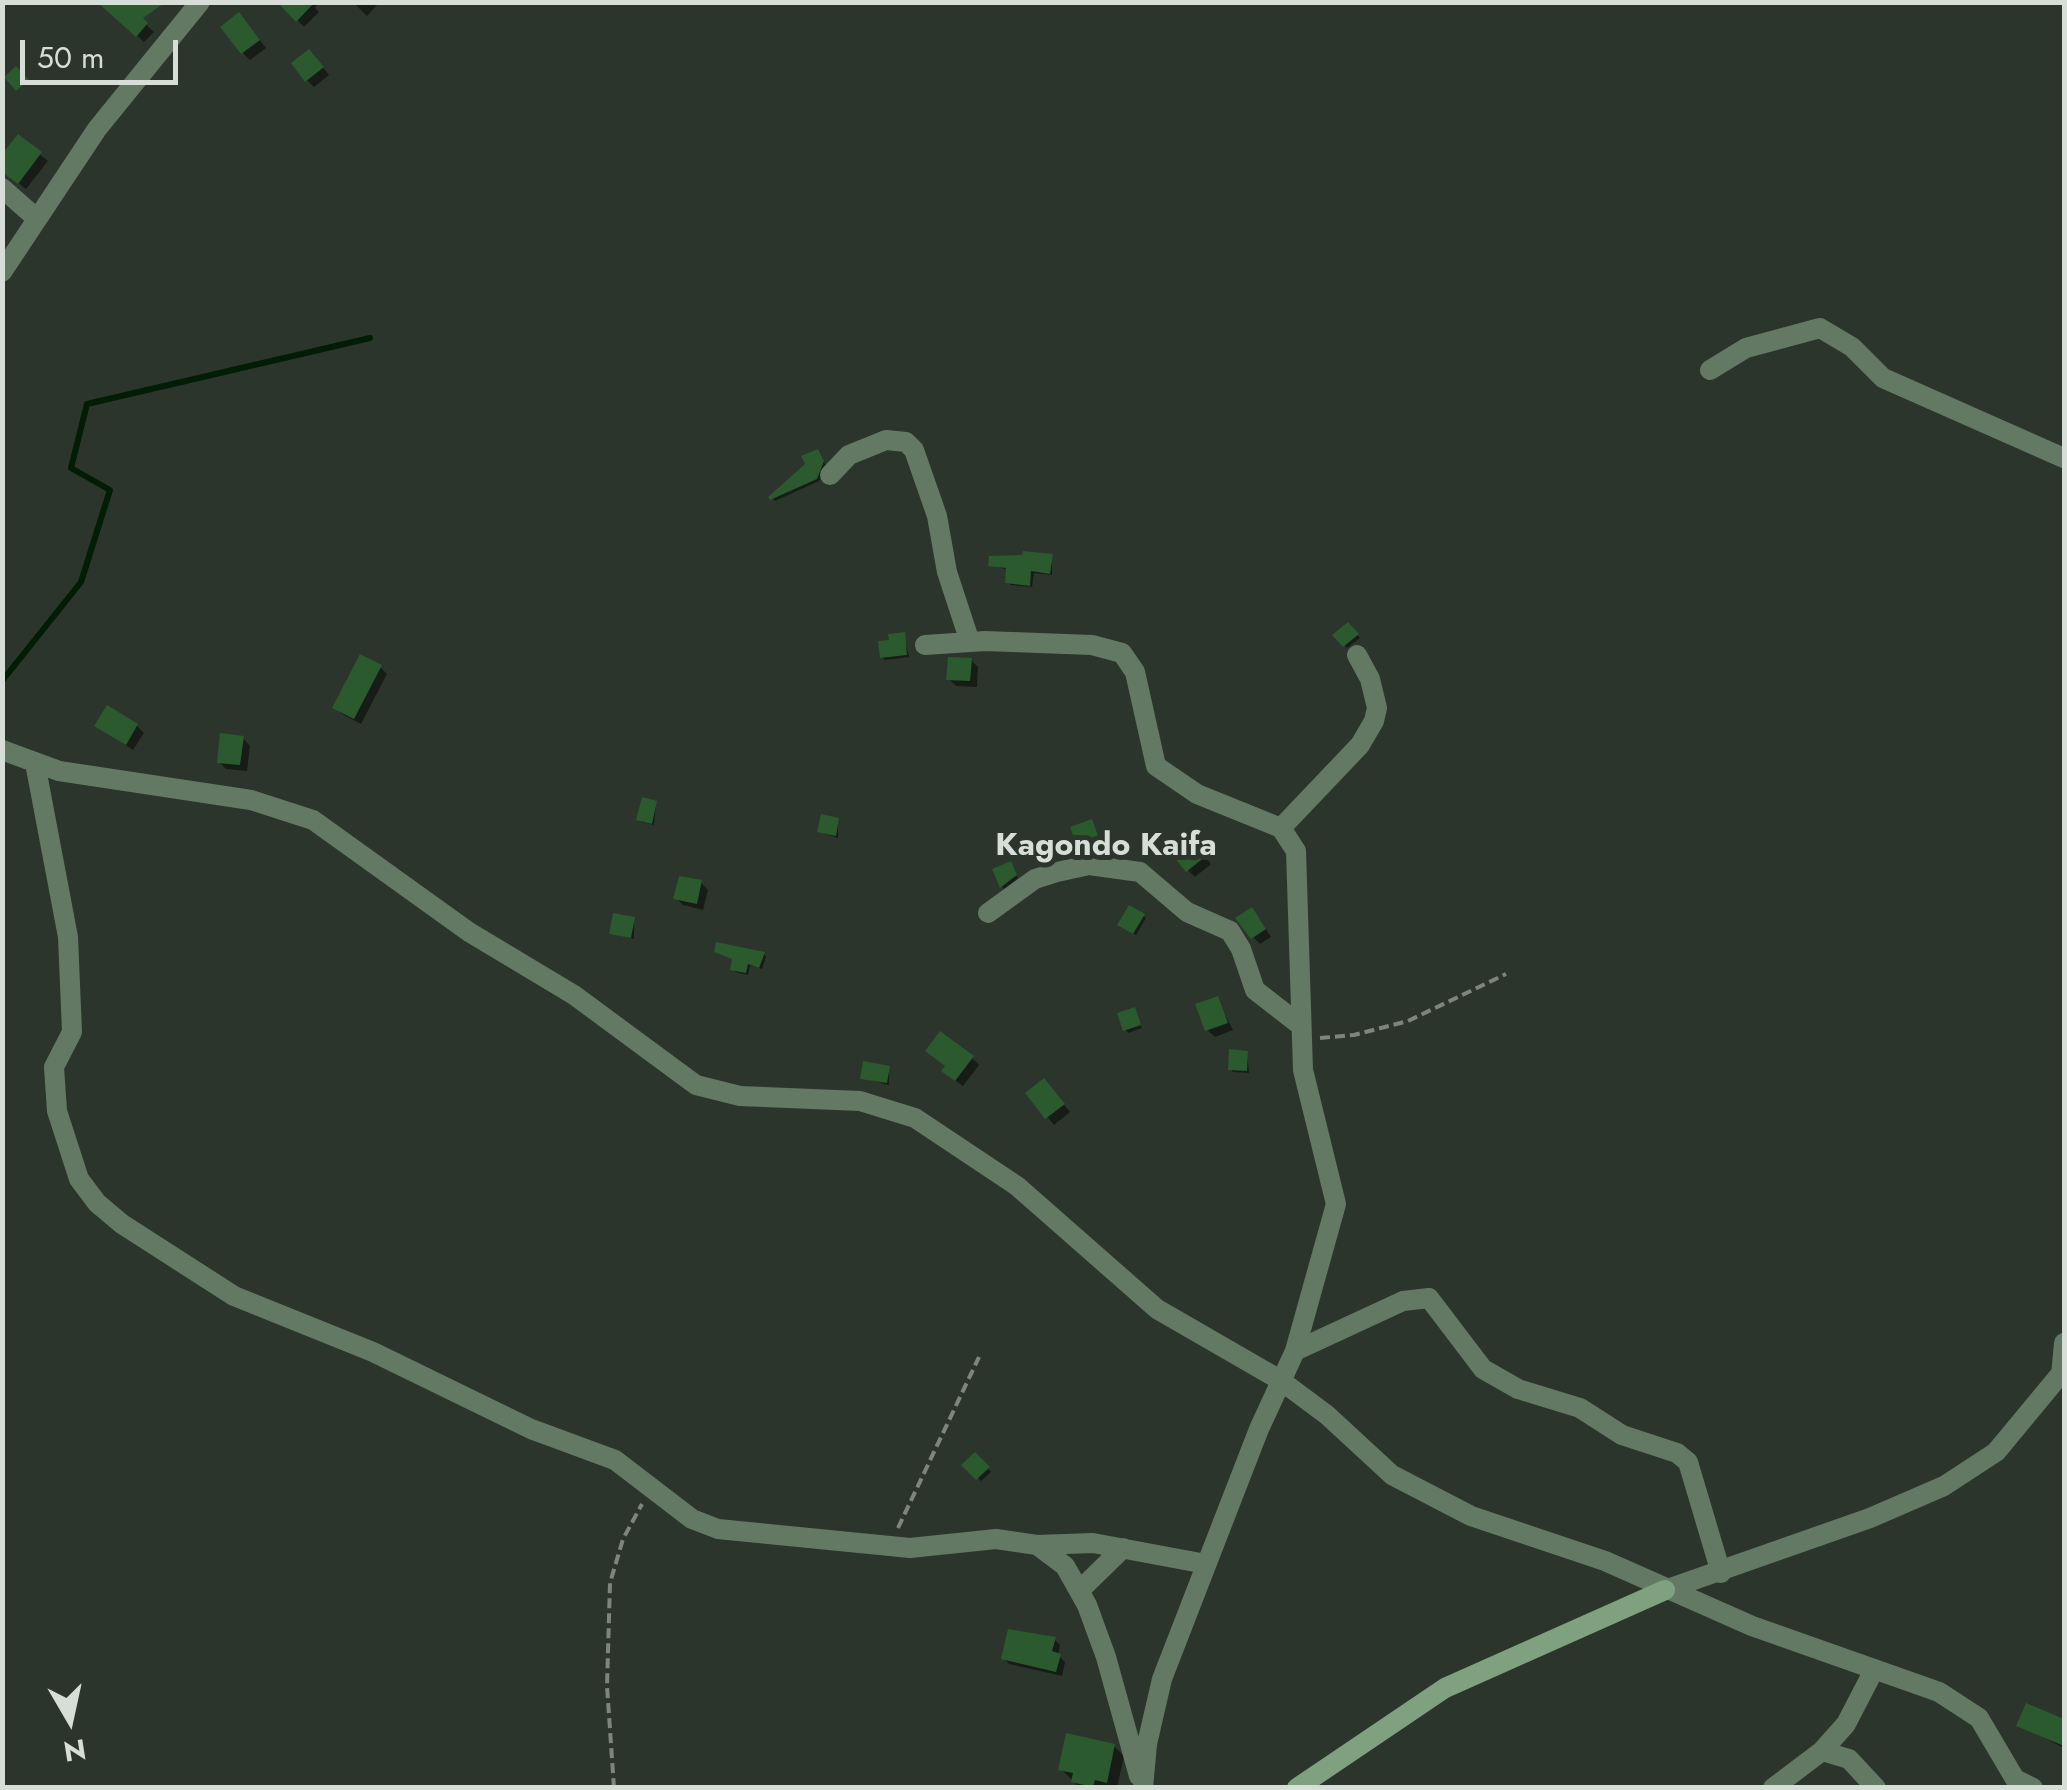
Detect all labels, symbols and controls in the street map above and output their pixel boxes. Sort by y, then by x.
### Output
scale bar [25,20,182,82]
text: 50 m [37,36,104,79]
district label: Kagondo Kaifa [995,828,1217,866]
north arrow [20,1670,120,1770]
text: N [61,1728,89,1772]

